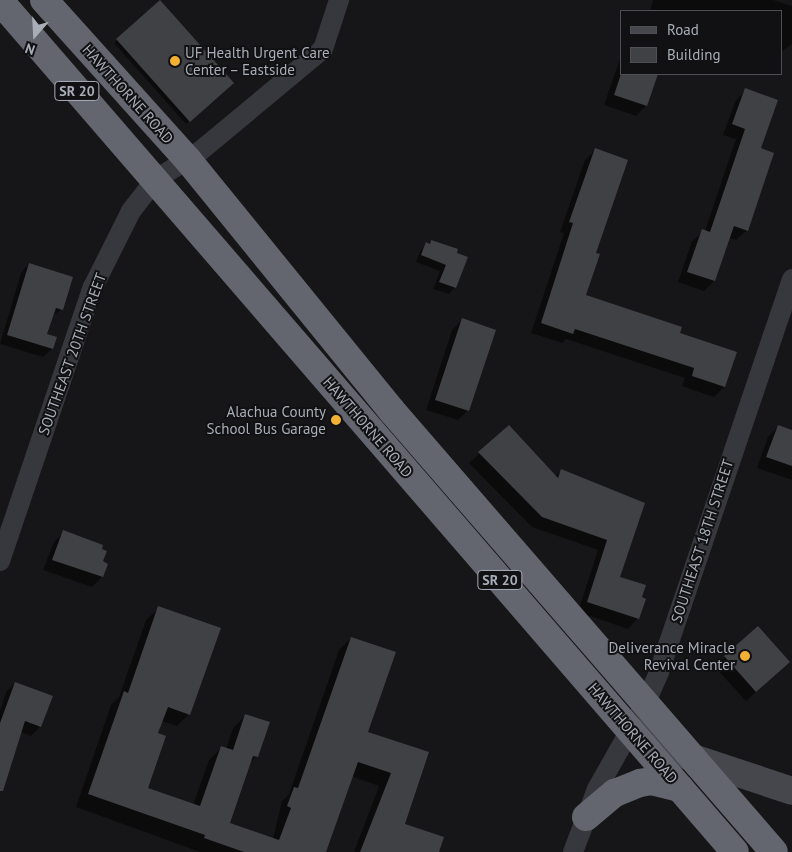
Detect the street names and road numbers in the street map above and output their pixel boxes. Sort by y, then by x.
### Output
street label: HAWTHORNE ROAD [79,41,177,147]
road number: SR 20 [53,80,101,102]
street label: SOUTHEAST 20TH STREET [34,270,110,438]
street label: HAWTHORNE ROAD [319,373,417,481]
street label: SOUTHEAST 18TH STREET [667,456,737,626]
road number: SR 20 [476,568,524,592]
street label: HAWTHORNE ROAD [584,679,682,787]

